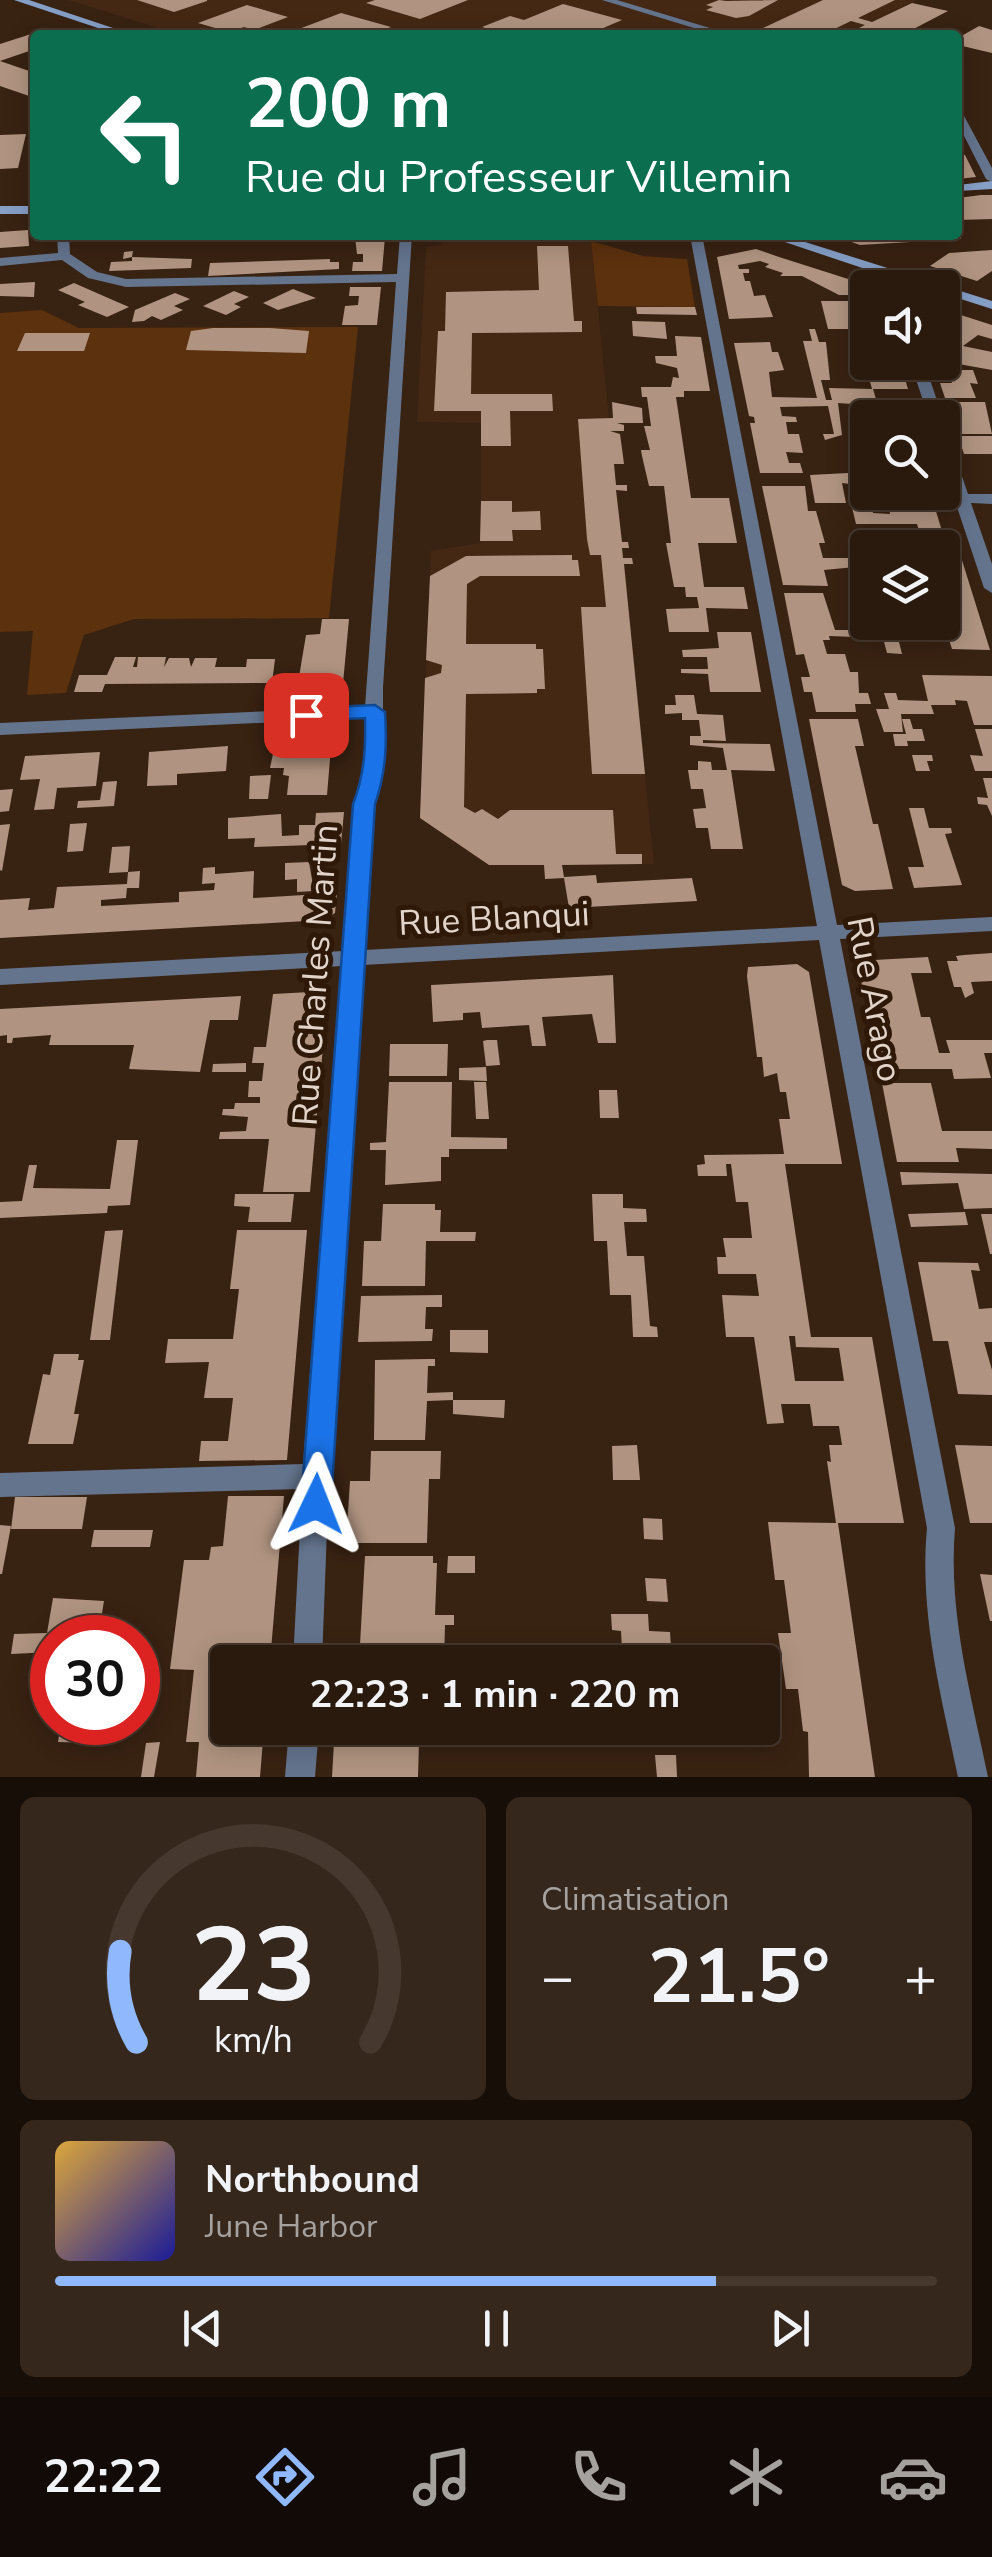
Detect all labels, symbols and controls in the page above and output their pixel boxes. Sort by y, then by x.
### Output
text: 200 m [245,56,451,152]
icon: left [80,70,210,200]
text: Rue du Professeur Villemin [245,147,792,208]
map controls [850,270,960,640]
button: sound [850,270,960,380]
button: search [850,400,960,510]
button: layers [850,530,960,640]
pin [264,673,349,758]
icon: arrive [279,688,334,743]
street label: Rue Charles Martin [282,823,349,1127]
street label: Rue Blanqui [397,890,591,947]
street label: Rue Arago [836,913,914,1086]
position arrow [264,1452,368,1556]
speed limit sign: 30 [30,1615,160,1745]
text: 22:23 · 1 min · 220 m [310,1669,680,1720]
text: Climatisation [541,1878,729,1921]
text: 23 [191,1895,315,2037]
text: 21.5° [648,1926,830,2028]
text: − [541,1940,574,2015]
text: + [904,1940,937,2015]
text: km/h [214,2016,292,2065]
text: Northbound [205,2154,420,2205]
text: June Harbor [205,2205,377,2248]
icon: previous [175,2301,230,2356]
icon: pause [469,2301,524,2356]
icon: next [763,2301,818,2356]
icon: directions [250,2442,320,2512]
icon: music [407,2442,477,2512]
icon: phone [564,2442,634,2512]
icon: climate [721,2442,791,2512]
icon: car [878,2442,948,2512]
text: 22:22 [44,2447,163,2508]

